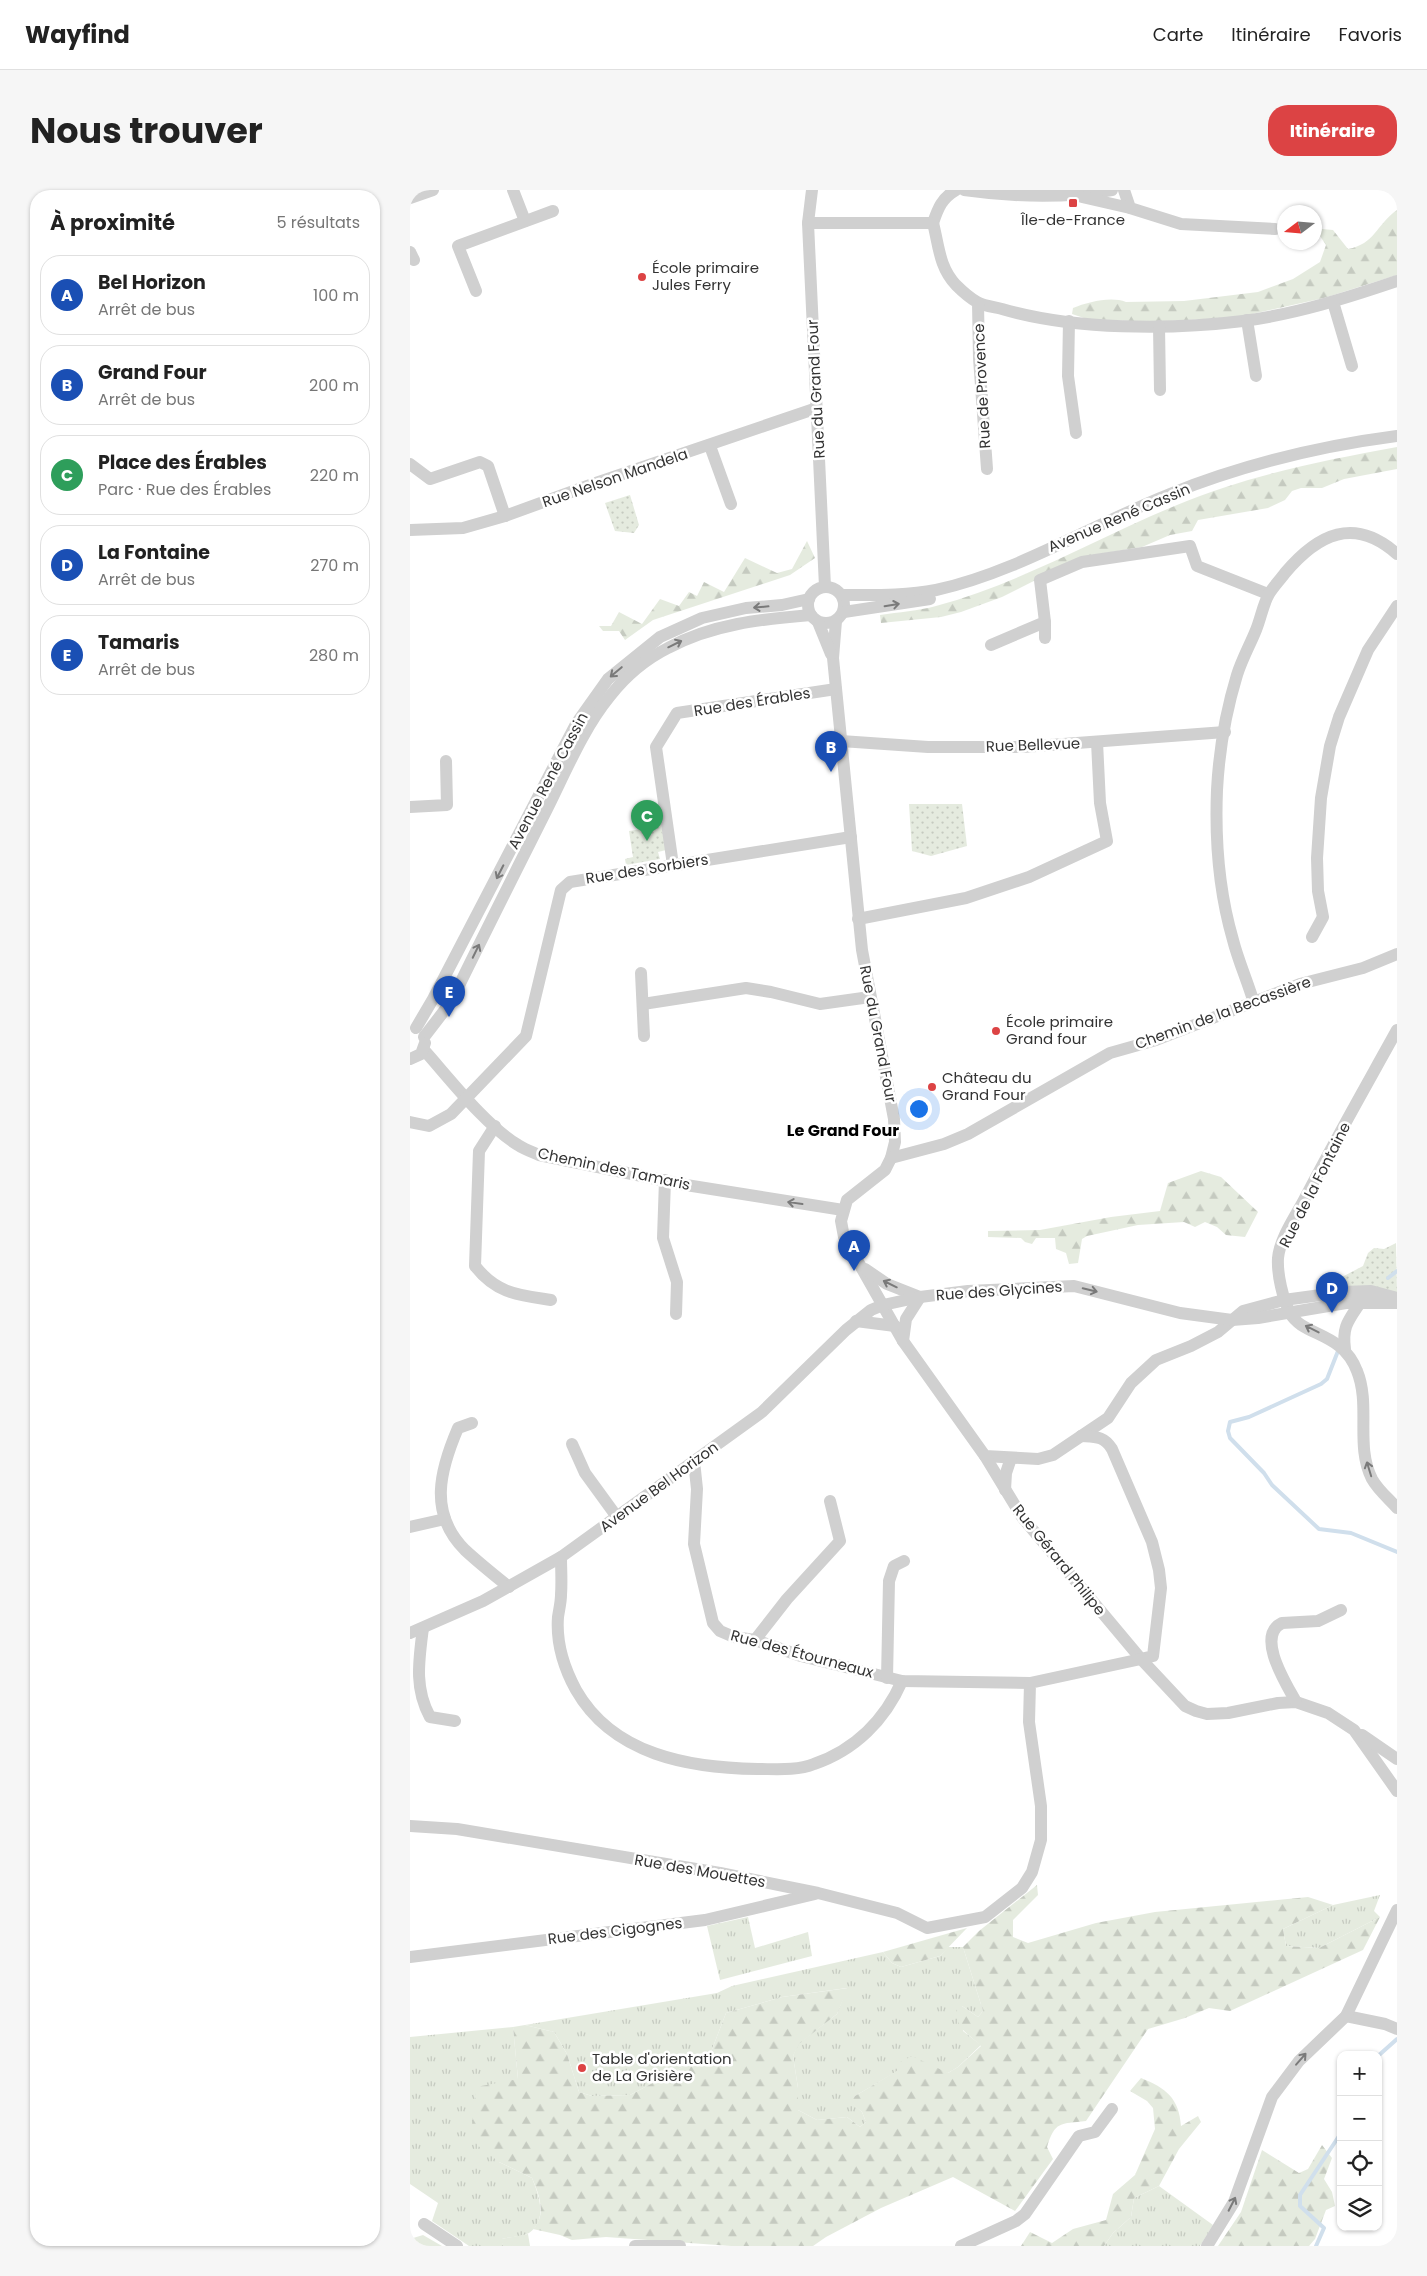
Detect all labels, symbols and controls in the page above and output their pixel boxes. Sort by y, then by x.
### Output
text: Wayfind [25,18,130,51]
text: Carte [1153,22,1203,47]
text: Itinéraire [1231,22,1311,47]
text: Favoris [1339,22,1402,47]
button: Itinéraire [1268,105,1397,156]
text: Nous trouver [30,106,263,155]
marker: Île-de-France [1067,197,1079,209]
north arrow [1277,205,1322,250]
text: À proximité [50,208,175,237]
place label: Île-de-France [1020,209,1125,230]
text: 5 résultats [276,211,360,234]
place label: École primaire Jules Ferry [652,257,759,295]
text: Bel Horizon [98,269,206,296]
marker: École primaire Jules Ferry [636,271,648,283]
text: A [61,284,73,307]
text: 100 m [313,284,359,307]
text: Arrêt de bus [98,298,195,321]
street label: Rue du Grand Four [801,319,830,459]
street label: Rue de Provence [968,323,995,449]
text: Grand Four [98,359,207,386]
text: B [62,374,72,397]
text: 200 m [309,374,359,397]
text: Arrêt de bus [98,388,195,411]
street label: Rue Nelson Mandela [539,443,690,512]
text: Place des Érables [98,449,267,476]
text: C [61,464,73,487]
text: 220 m [310,464,359,487]
text: Parc · Rue des Érables [98,478,271,501]
street label: Avenue René Cassin [1045,478,1193,557]
text: La Fontaine [98,539,210,566]
text: D [61,554,73,577]
text: 270 m [310,554,359,577]
text: Arrêt de bus [98,568,195,591]
one-way arrow [884,600,900,610]
one-way arrow [753,602,769,611]
text: Tamaris [98,629,180,656]
one-way arrow [668,639,683,649]
text: E [63,644,71,667]
text: 280 m [309,644,359,667]
text: Arrêt de bus [98,658,195,681]
one-way arrow [610,667,623,678]
street label: Rue des Érables [692,682,812,721]
street label: Avenue René Cassin [503,709,593,853]
pin: B [815,731,847,772]
street label: Rue Bellevue [985,732,1081,757]
pin: C [631,800,663,841]
street label: Rue des Sorbiers [584,848,710,889]
one-way arrow [495,864,504,879]
one-way arrow [472,944,481,959]
street label: Rue du Grand Four [855,964,902,1105]
street label: Chemin de la Becassière [1132,971,1314,1054]
pin: E [433,976,465,1017]
place label: École primaire Grand four [1006,1011,1113,1049]
marker: École primaire Grand four [990,1025,1002,1037]
place label: Château du Grand Four [942,1067,1032,1105]
marker: Château du Grand Four [926,1081,938,1093]
your location [906,1096,932,1122]
street label: Rue de la Fontaine [1274,1118,1355,1251]
district label: Le Grand Four [787,1119,899,1142]
street label: Chemin des Tamaris [536,1142,692,1195]
one-way arrow [787,1198,803,1208]
pin: A [838,1230,870,1271]
pin: D [1316,1272,1348,1313]
street label: Rue des Glycines [935,1276,1063,1305]
one-way arrow [882,1279,897,1289]
one-way arrow [1082,1286,1098,1295]
one-way arrow [1305,1324,1320,1333]
street label: Avenue Bel Horizon [595,1436,722,1537]
one-way arrow [1364,1461,1373,1477]
street label: Rue Gérard Philipe [1008,1500,1111,1620]
street label: Rue des Étourneaux [728,1624,876,1683]
street label: Rue des Mouettes [633,1849,767,1892]
street label: Rue des Cigognes [547,1912,683,1949]
place label: Table d'orientation de La Grisière [592,2048,732,2086]
map controls [1337,2051,1382,2231]
button: + [1337,2051,1382,2096]
one-way arrow [1296,2053,1307,2066]
marker: Table d'orientation de La Grisière [576,2062,588,2074]
button: − [1337,2096,1382,2141]
button: locate [1337,2141,1382,2186]
button: layers [1337,2186,1382,2231]
one-way arrow [1227,2197,1237,2212]

